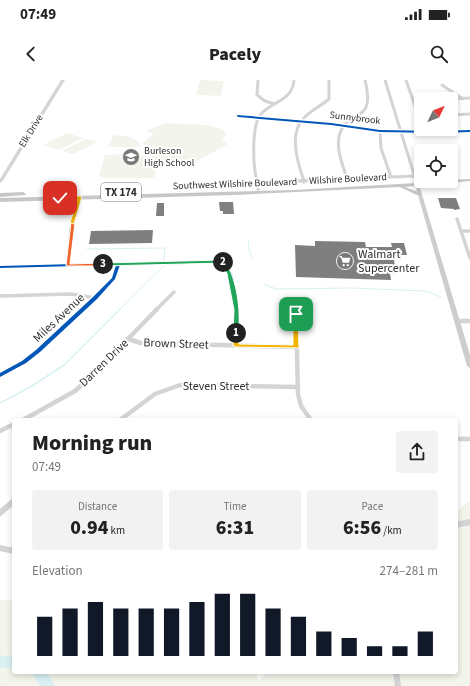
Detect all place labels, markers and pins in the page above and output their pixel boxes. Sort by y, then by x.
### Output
place label: Burleson High School [144,144,195,170]
school or university icon: Burleson High School [121,147,141,167]
pin [43,181,77,215]
place label: Walmart Supercenter [358,246,420,277]
supermarket icon: Walmart Supercenter [335,251,355,271]
pin: 2 [213,252,233,272]
pin: 3 [93,254,113,274]
pin [279,297,313,331]
pin: 1 [226,323,246,343]

